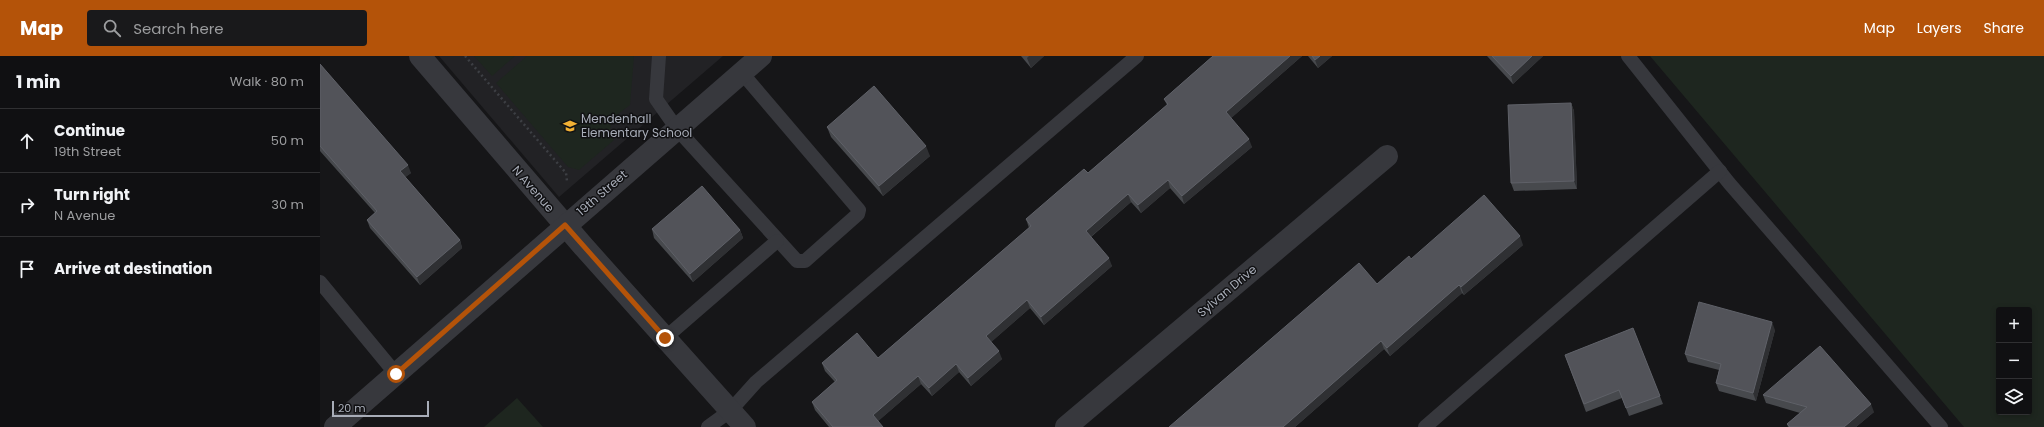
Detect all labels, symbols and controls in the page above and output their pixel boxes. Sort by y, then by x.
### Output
search box [87,10,367,46]
text: Map [20,15,63,42]
icon: search [101,17,123,39]
text: Search here [133,18,224,39]
text: Map [1864,18,1895,38]
text: Layers [1917,18,1961,38]
text: Share [1983,18,2024,38]
text: 1 min [16,70,60,94]
text: Walk · 80 m [230,72,304,91]
place label: Mendenhall Elementary School [581,110,692,141]
school or university icon: Mendenhall Elementary School [562,118,578,134]
text: Continue [54,120,125,141]
icon: ahead [16,130,38,152]
text: 50 m [271,131,304,150]
text: 19th Street [54,142,121,161]
street label: N Avenue [508,162,558,216]
street label: 19th Street [573,166,631,219]
text: Turn right [54,184,130,205]
icon: right [16,194,38,216]
text: 30 m [271,195,304,214]
text: N Avenue [54,206,115,225]
icon: arrive [16,258,38,280]
text: Arrive at destination [54,258,212,279]
street label: Sylvan Drive [1193,261,1260,320]
map controls [1996,307,2032,415]
button: + [1996,307,2032,343]
route end [656,329,674,347]
button: − [1996,343,2032,379]
route start [387,365,405,383]
button: layers [1996,379,2032,415]
scale bar [332,399,429,418]
text: 20 m [338,400,366,416]

